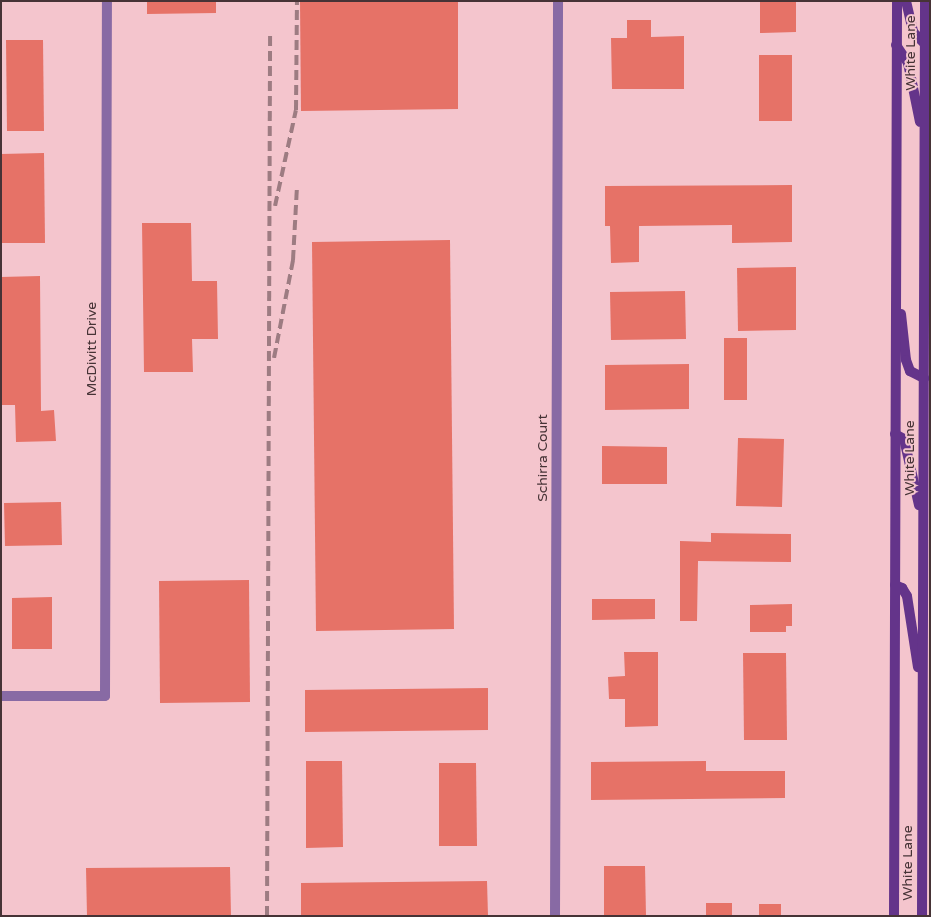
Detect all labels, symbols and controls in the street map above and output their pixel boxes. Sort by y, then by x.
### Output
street label: White Lane [903,15,919,91]
street label: McDivitt Drive [84,302,100,396]
street label: Schirra Court [535,414,551,502]
street label: White Lane [902,420,918,496]
street label: White Lane [900,825,916,901]

